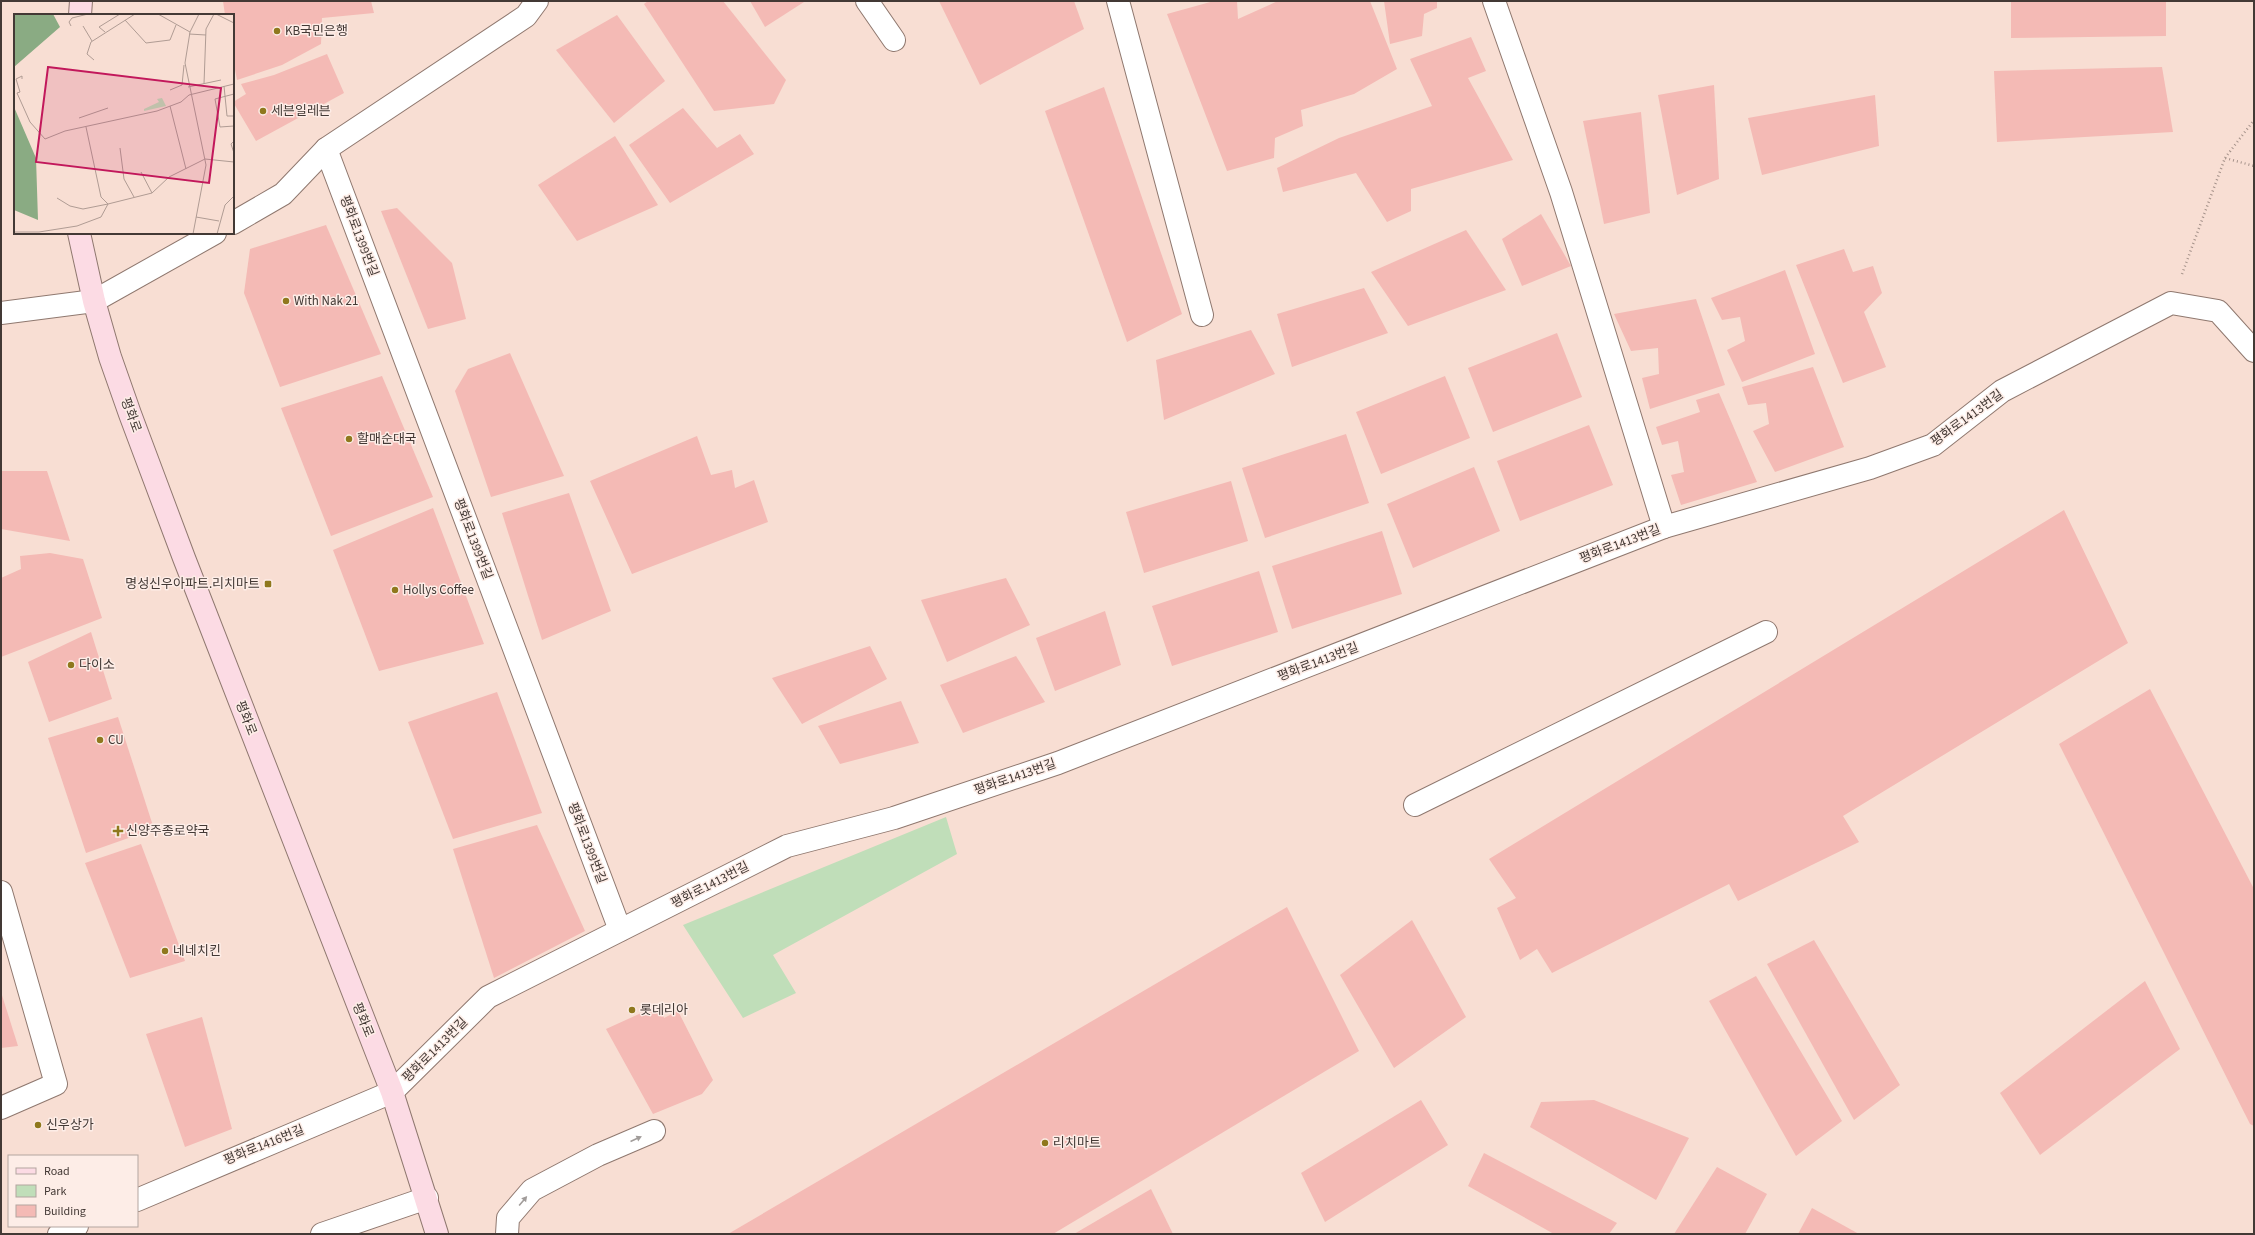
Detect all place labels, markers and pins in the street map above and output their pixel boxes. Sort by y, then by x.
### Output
place label: KB국민은행 [285,22,348,40]
marker: KB국민은행 [272,26,282,36]
place label: 세븐일레븐 [271,102,331,120]
marker: 세븐일레븐 [258,106,268,116]
place label: With Nak 21 [294,292,358,310]
marker: With Nak 21 [281,296,291,306]
place label: 할매순대국 [357,430,417,448]
marker: 할매순대국 [344,434,354,444]
place label: 명성신우아파트.리치마트 [125,575,260,593]
marker: 명성신우아파트.리치마트 [263,579,273,589]
place label: Hollys Coffee [403,581,474,599]
marker: Hollys Coffee [390,585,400,595]
place label: 다이소 [79,656,115,674]
marker: 다이소 [66,660,76,670]
place label: CU [108,731,124,749]
marker: CU [95,735,105,745]
place label: 신양주종로약국 [126,822,210,840]
marker: 신양주종로약국 [113,826,123,836]
place label: 네네치킨 [173,942,221,960]
marker: 네네치킨 [160,946,170,956]
place label: 롯데리아 [640,1001,688,1019]
marker: 롯데리아 [627,1005,637,1015]
place label: 신우상가 [46,1116,94,1134]
marker: 신우상가 [33,1120,43,1130]
place label: 리치마트 [1053,1134,1101,1152]
marker: 리치마트 [1040,1138,1050,1148]

